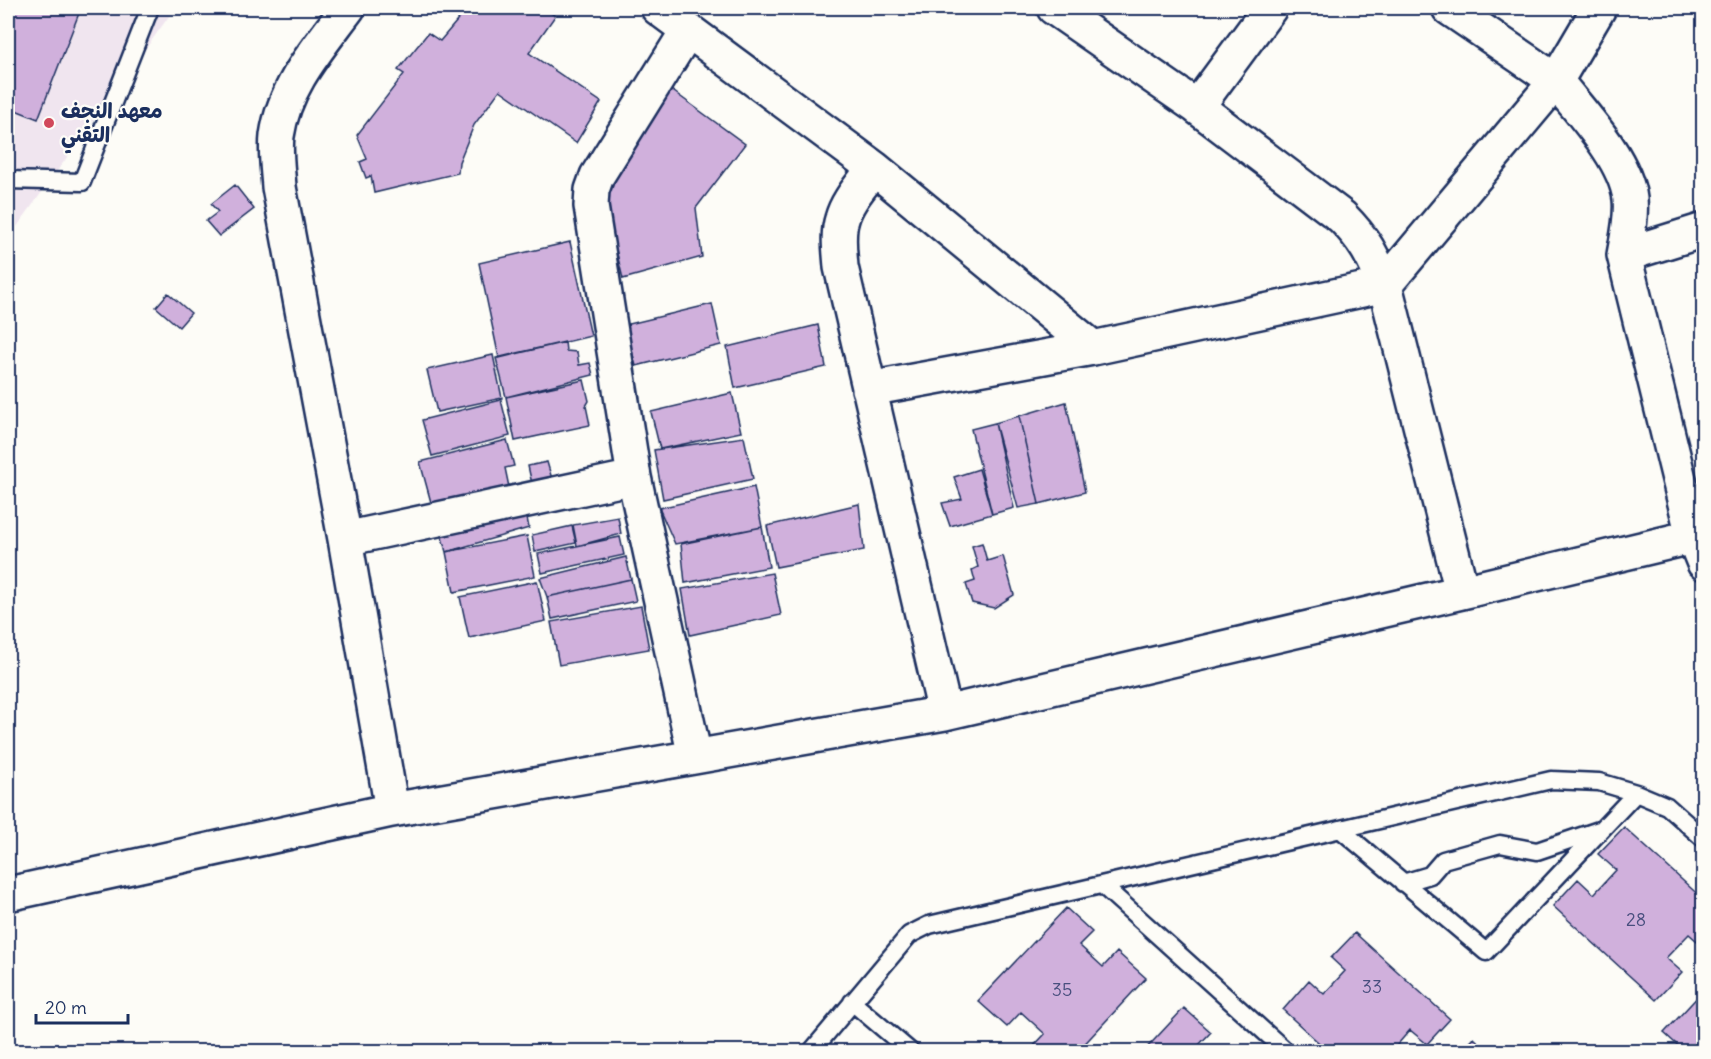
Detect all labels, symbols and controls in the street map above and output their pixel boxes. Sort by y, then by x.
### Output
place label: معهد النجف التقني [61,97,163,154]
marker: معهد النجف التقني [42,116,56,130]
house number: 28 [1626,908,1646,931]
house number: 33 [1362,975,1382,998]
house number: 35 [1052,978,1072,1001]
scale bar [36,987,128,1025]
text: 20 m [45,996,87,1019]

